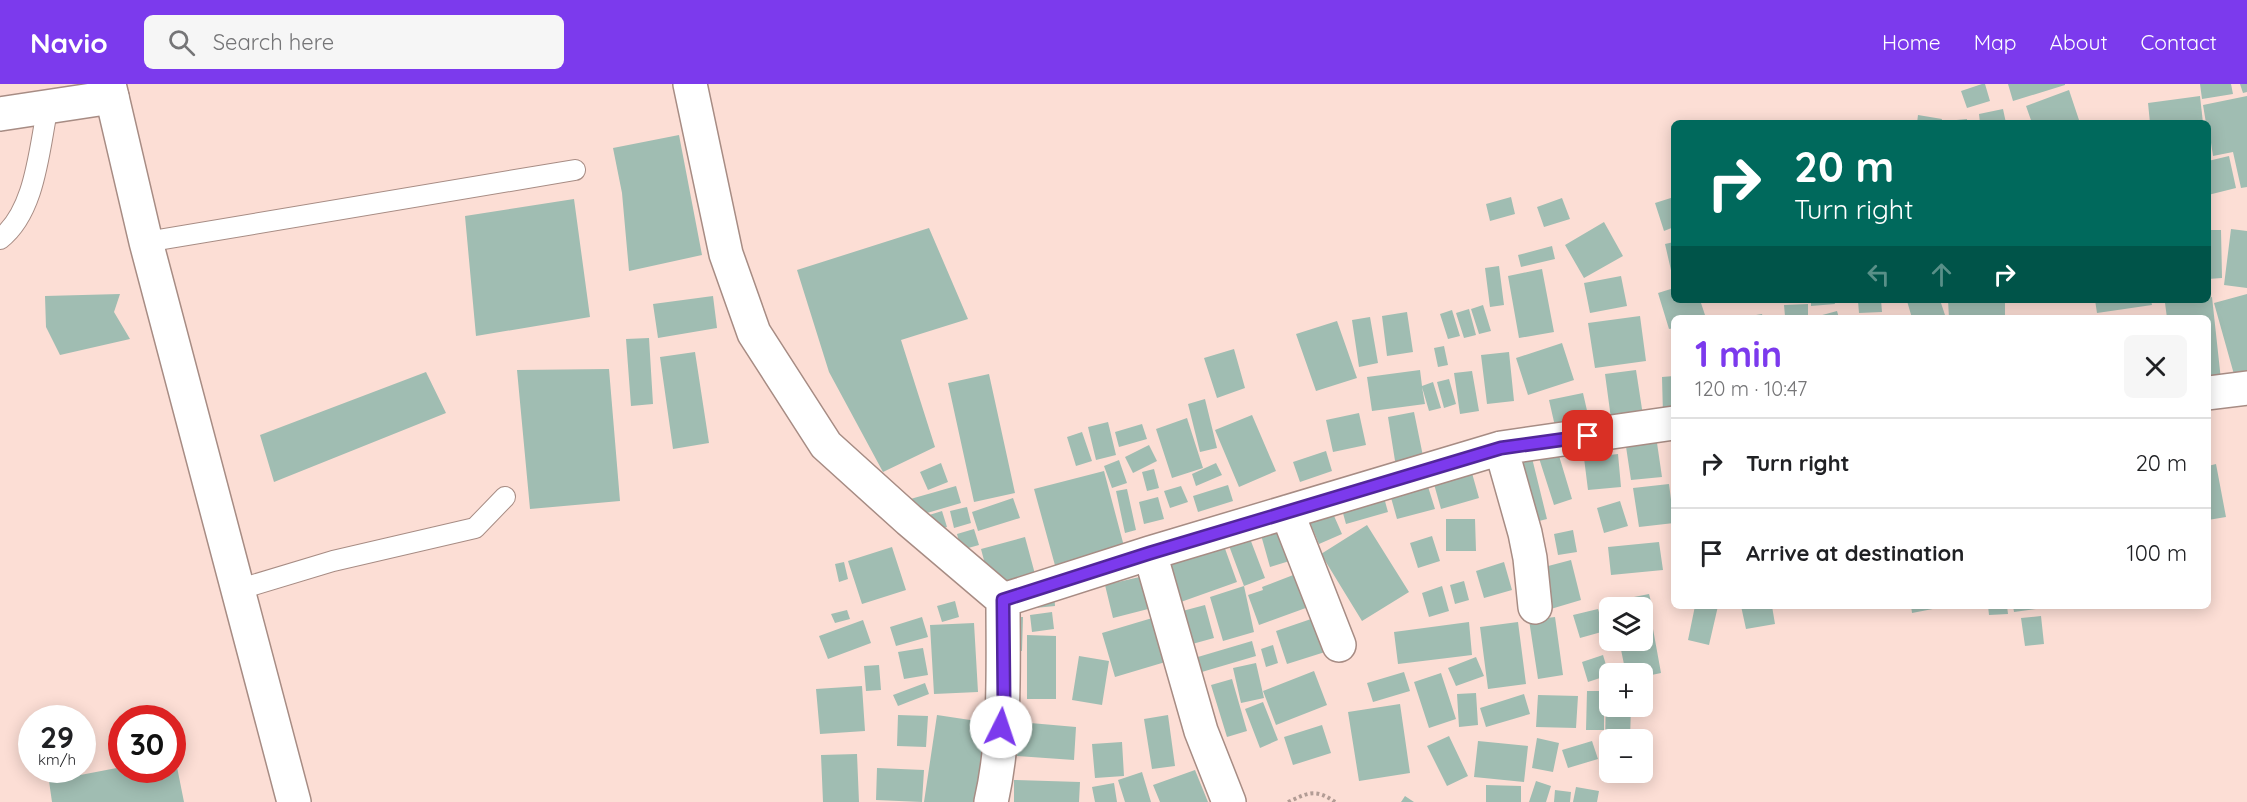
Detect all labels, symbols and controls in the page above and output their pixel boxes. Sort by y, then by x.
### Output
search box [144,15,564,69]
text: Navio [30,25,108,60]
icon: search [165,26,198,59]
text: Search here [213,28,334,56]
text: Home [1882,29,1941,55]
text: Map [1974,29,2017,55]
text: About [2050,29,2108,55]
text: Contact [2141,29,2217,55]
text: 20 m [1794,140,1894,193]
icon: right [1695,144,1773,222]
text: Turn right [1794,192,1913,226]
icon: left [1862,258,1895,291]
icon: ahead [1925,258,1958,291]
icon: right [1988,258,2021,291]
text: 1 min [1695,331,1782,376]
button: close [2124,335,2187,398]
text: 120 m · 10:47 [1695,376,1807,401]
pin [1562,410,1613,461]
icon: arrive [1571,419,1604,452]
icon: right [1695,447,1728,480]
text: Turn right [1746,449,1850,477]
text: 20 m [2136,449,2187,477]
icon: arrive [1695,537,1728,570]
text: Arrive at destination [1746,539,1964,567]
text: 100 m [2127,539,2187,567]
map controls [1599,597,1653,783]
button: layers [1599,597,1653,651]
button: + [1599,663,1653,717]
position arrow [969,695,1033,759]
speed limit sign: 30 [108,705,186,783]
text: 29 [40,718,74,756]
button: − [1599,729,1653,783]
text: km/h [38,750,76,769]

